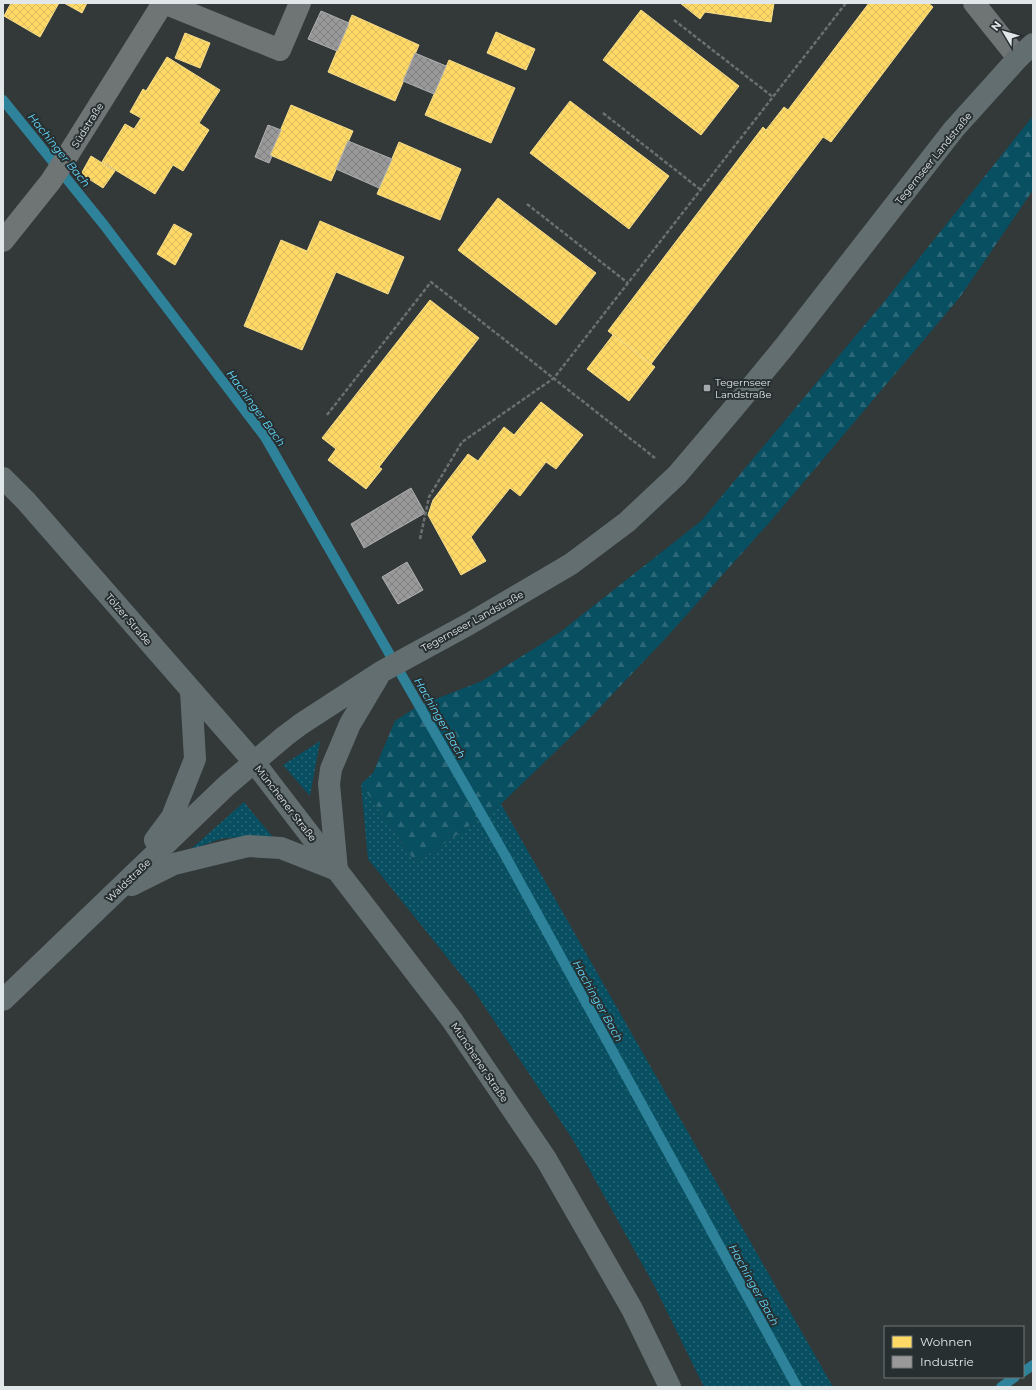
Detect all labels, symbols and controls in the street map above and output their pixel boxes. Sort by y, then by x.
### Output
north arrow [984,12,1024,52]
text: N [988,18,1004,34]
street label: Südstraße [68,100,106,150]
water label: Hachinger Bach [25,110,93,190]
street label: Tegernseer Landstraße [892,110,975,207]
water label: Hachinger Bach [224,367,288,449]
place label: Tegernseer Landstraße [715,376,772,401]
marker: Tegernseer Landstraße [702,383,712,393]
street label: Tegernseer Landstraße [419,588,526,655]
street label: Tölzer Straße [103,591,155,648]
water label: Hachinger Bach [411,675,469,761]
street label: Münchener Straße [252,763,319,844]
street label: Waldstraße [103,856,153,905]
water label: Hachinger Bach [570,958,626,1044]
street label: Münchener Straße [448,1020,511,1105]
water label: Hachinger Bach [726,1242,782,1328]
legend [884,1326,1024,1378]
text: Wohnen [920,1334,972,1349]
text: Industrie [920,1354,974,1369]

